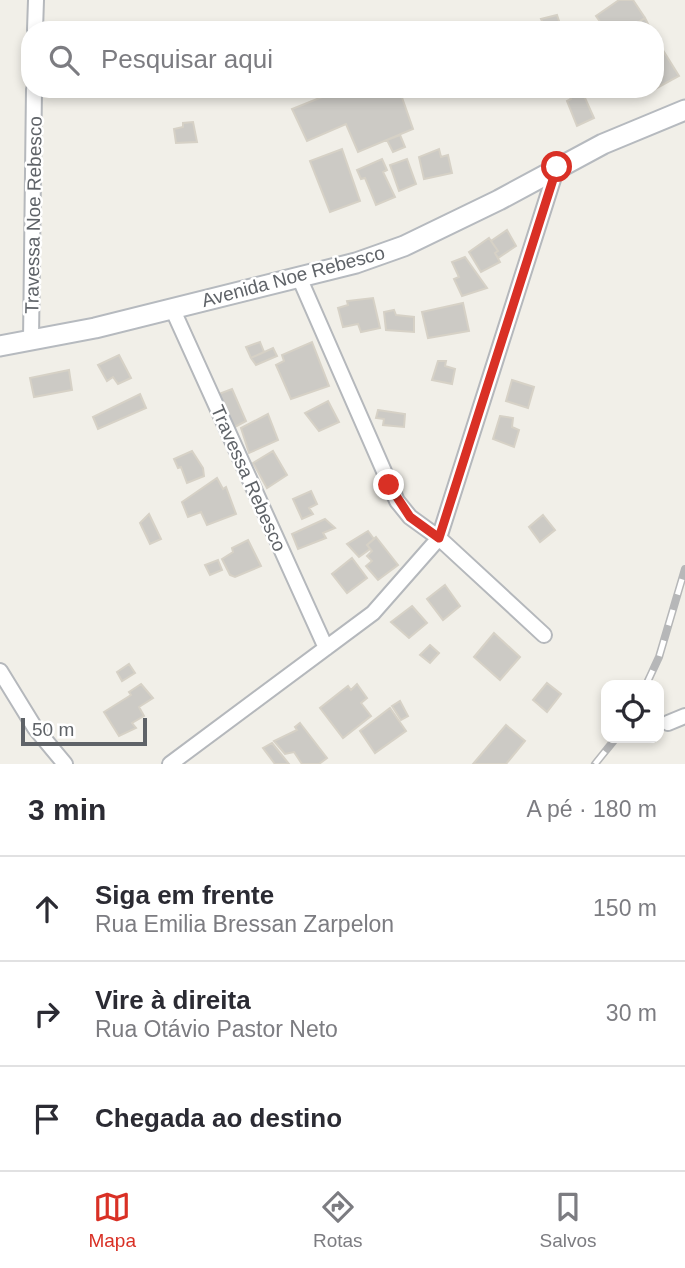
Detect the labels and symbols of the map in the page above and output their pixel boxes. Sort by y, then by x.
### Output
street label: Travessa Noe Rebesco [21,116,46,314]
route start [541,151,572,182]
street label: Avenida Noe Rebesco [199,242,387,311]
street label: Travessa Rebesco [207,402,290,555]
route end [373,469,404,500]
scale bar [21,715,147,747]

